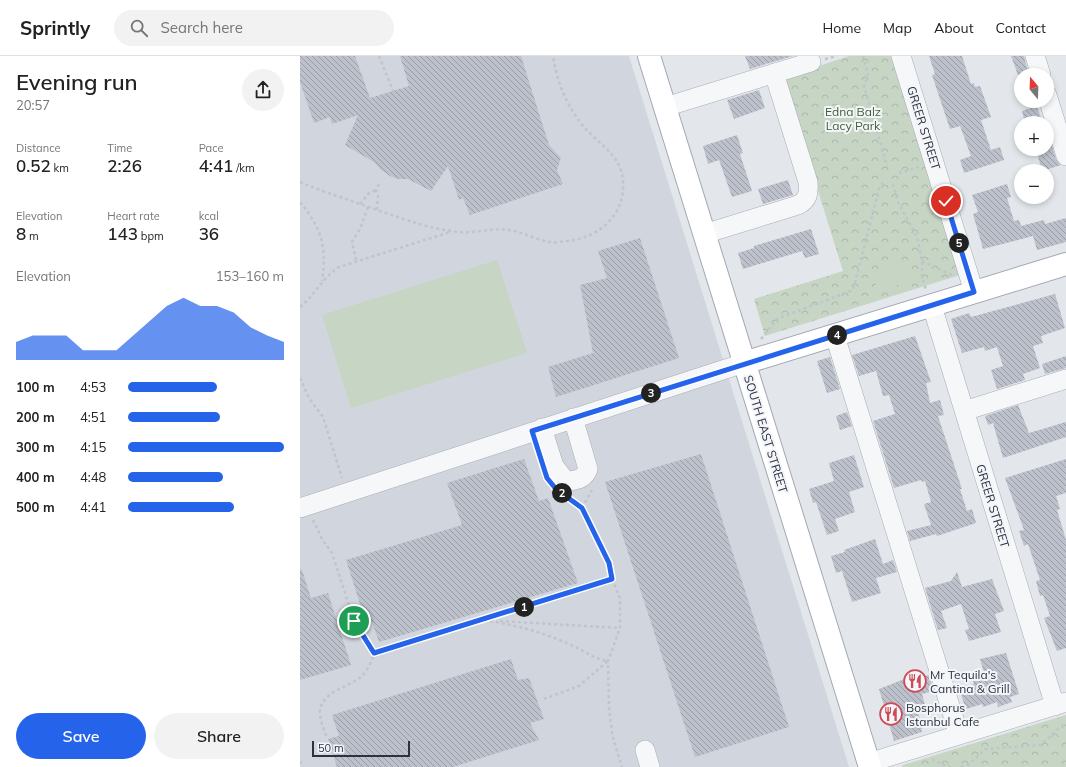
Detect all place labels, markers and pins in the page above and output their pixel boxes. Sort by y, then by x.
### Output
pin [929,184,963,218]
pin: 5 [949,233,969,253]
pin: 4 [827,325,847,345]
pin: 3 [641,383,661,403]
pin: 2 [552,483,572,503]
pin: 1 [514,597,534,617]
pin [337,604,371,638]
place label: Mr Tequila's Cantina & Grill [930,667,1010,696]
restaurant icon: Mr Tequila's Cantina & Grill [902,668,928,694]
place label: Bosphorus Istanbul Cafe [906,700,979,729]
restaurant icon: Bosphorus Istanbul Cafe [878,701,904,727]

